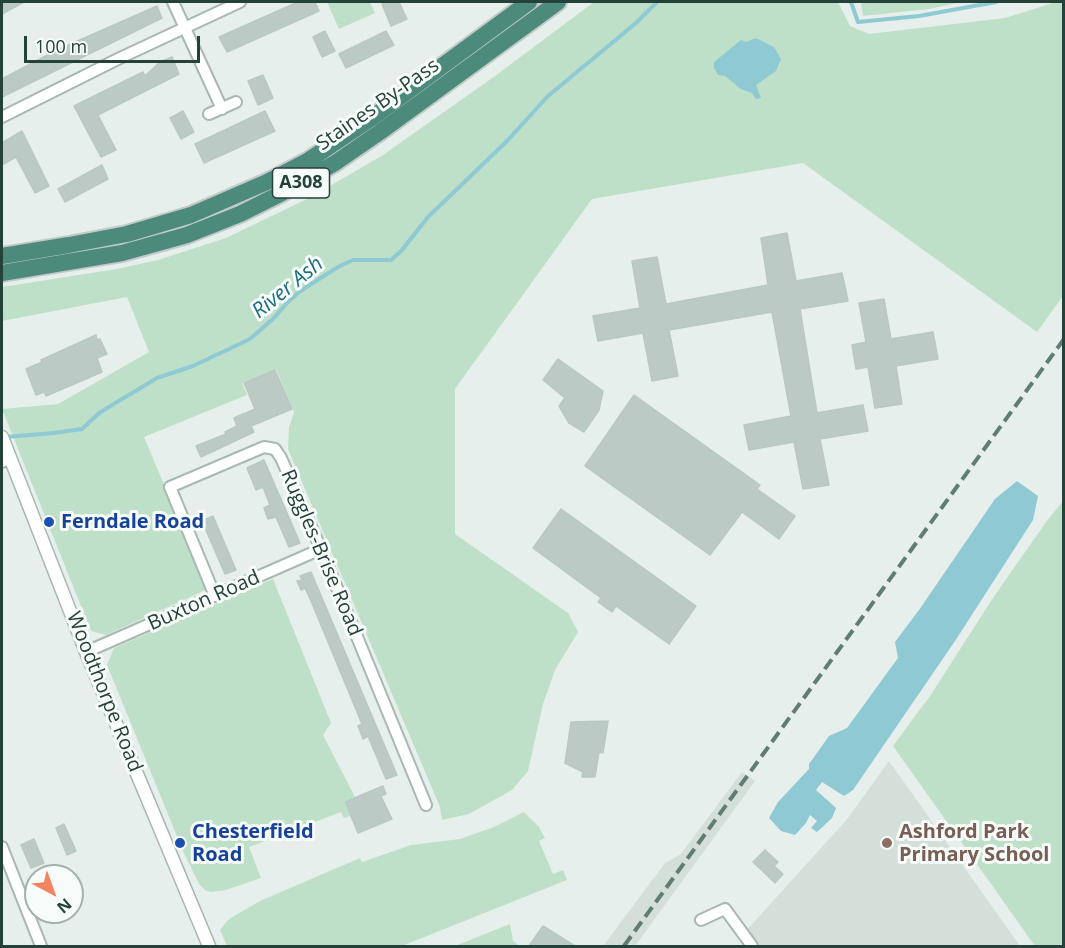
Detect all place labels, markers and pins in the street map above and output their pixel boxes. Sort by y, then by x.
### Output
place label: Ferndale Road [61,510,204,534]
marker: Ferndale Road [42,515,56,529]
place label: Chesterfield Road [192,820,314,867]
place label: Ashford Park Primary School [899,820,1049,867]
marker: Chesterfield Road [173,836,187,850]
marker: Ashford Park Primary School [880,836,894,850]

